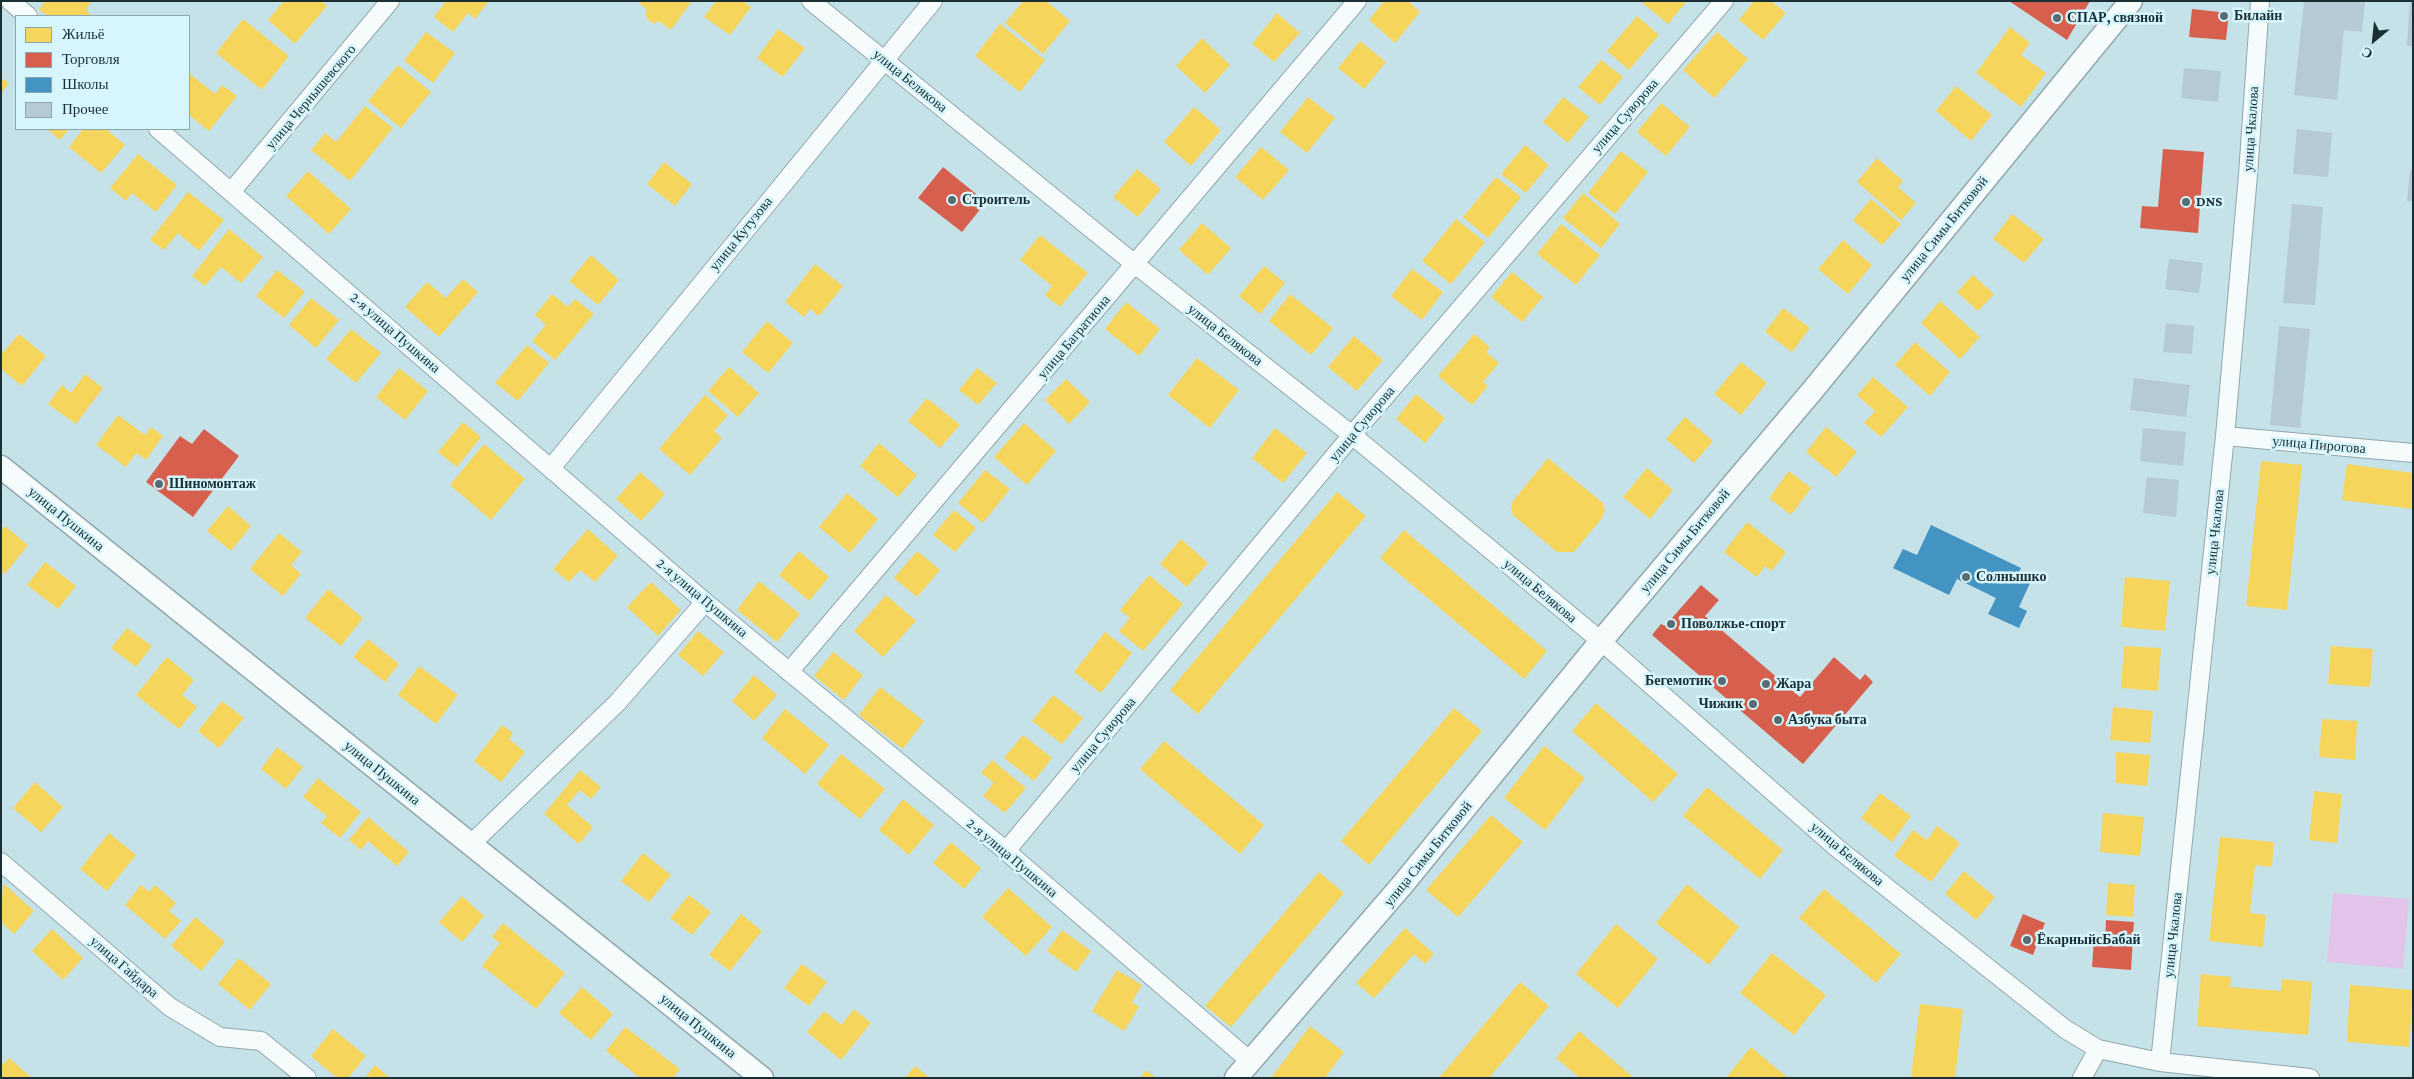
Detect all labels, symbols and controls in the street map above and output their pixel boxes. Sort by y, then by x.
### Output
place label: Билайн [2234,8,2282,24]
place label: СПАР, связной [2067,10,2163,26]
marker: Билайн [2218,10,2230,22]
marker: СПАР, связной [2051,12,2063,24]
legend [15,15,190,130]
north arrow [2349,15,2399,65]
text: Жильё [62,26,104,42]
street label: улица Чернышевского [262,41,360,153]
text: С [2359,44,2375,63]
street label: улица Белякова [870,46,950,116]
text: Торговля [62,51,120,67]
street label: улица Суворова [1588,75,1662,157]
text: Школы [62,76,109,92]
street label: улица Чкалова [2240,86,2262,172]
text: Прочее [62,101,108,117]
street label: улица Симы Битковой [1896,173,1992,285]
place label: Строитель [962,192,1030,208]
street label: улица Кутузова [706,194,776,274]
marker: Строитель [946,194,958,206]
place label: DNS [2196,194,2222,210]
marker: DNS [2180,196,2192,208]
street label: 2-я улица Пушкина [347,289,443,377]
street label: улица Багратиона [1034,292,1114,382]
street label: улица Белякова [1184,300,1266,370]
street label: улица Суворова [1326,383,1398,465]
street label: улица Пирогова [2272,433,2366,457]
place label: Шиномонтаж [169,476,256,492]
marker: Шиномонтаж [153,478,165,490]
street label: улица Пушкина [25,483,107,555]
street label: улица Симы Битковой [1637,486,1733,596]
street label: улица Чкалова [2202,488,2228,576]
street label: 2-я улица Пушкина [653,555,751,641]
street label: улица Белякова [1500,555,1580,627]
place label: Солнышко [1976,569,2046,585]
marker: Солнышко [1960,571,1972,583]
place label: Поволжье-спорт [1681,616,1786,632]
marker: Поволжье-спорт [1665,618,1677,630]
place label: Бегемотик [1645,673,1712,689]
marker: Бегемотик [1716,675,1728,687]
place label: Жара [1776,676,1811,692]
marker: Жара [1760,678,1772,690]
street label: улица Суворова [1067,694,1139,776]
place label: Чижик [1698,696,1743,712]
marker: Чижик [1747,698,1759,710]
place label: Азбука быта [1788,712,1867,728]
marker: Азбука быта [1772,714,1784,726]
street label: улица Пушкина [341,737,423,809]
street label: улица Симы Битковой [1380,798,1476,910]
street label: 2-я улица Пушкина [963,815,1061,901]
street label: улица Белякова [1807,818,1887,890]
street label: улица Чкалова [2160,891,2186,979]
place label: ЁкарныйсБабай [2037,932,2141,948]
street label: улица Гайдара [86,933,162,1001]
marker: ЁкарныйсБабай [2021,934,2033,946]
street label: улица Пушкина [657,990,739,1062]

